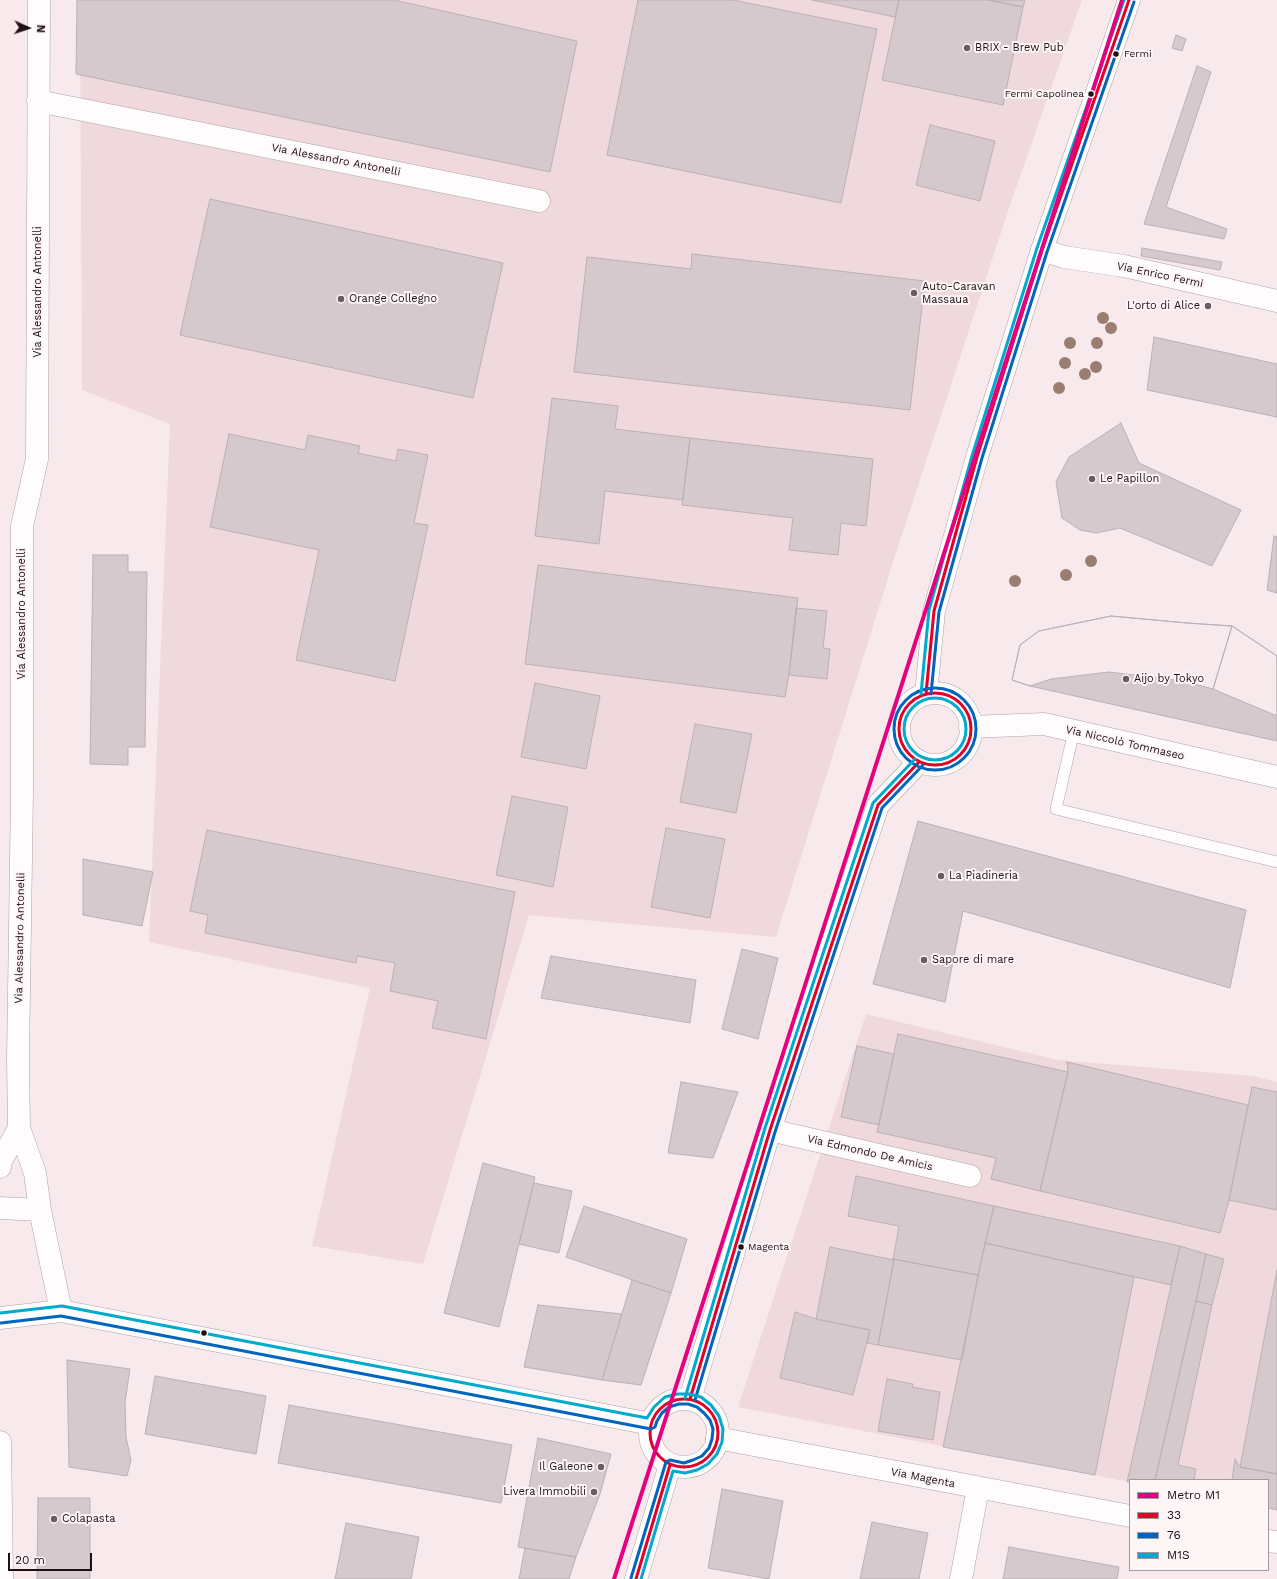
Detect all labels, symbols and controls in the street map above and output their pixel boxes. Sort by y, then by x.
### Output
north arrow [8,8,48,48]
text: N [34,24,47,33]
place label: BRIX - Brew Pub [975,41,1064,55]
marker: BRIX - Brew Pub [962,43,972,53]
place label: Fermi [1124,48,1152,60]
marker: Fermi [1111,49,1121,59]
place label: Fermi Capolinea [1005,88,1084,100]
marker: Fermi Capolinea [1086,89,1096,99]
street label: Via Alessandro Antonelli [270,141,402,179]
street label: Via Alessandro Antonelli [31,226,45,358]
street label: Via Enrico Fermi [1116,259,1204,291]
place label: Auto-Caravan Massaua [922,280,996,306]
marker: Auto-Caravan Massaua [909,288,919,298]
place label: Orange Collegno [349,292,437,306]
marker: Orange Collegno [336,294,346,304]
place label: L'orto di Alice [1127,299,1200,313]
marker: L'orto di Alice [1203,301,1213,311]
place label: Le Papillon [1100,472,1159,486]
marker: Le Papillon [1087,474,1097,484]
street label: Via Alessandro Antonelli [15,548,29,680]
place label: Aijo by Tokyo [1134,672,1204,686]
marker: Aijo by Tokyo [1121,674,1131,684]
street label: Via Niccolò Tommaseo [1064,723,1186,763]
place label: La Piadineria [949,869,1018,883]
marker: La Piadineria [936,871,946,881]
street label: Via Alessandro Antonelli [12,872,28,1004]
place label: Sapore di mare [932,953,1014,967]
marker: Sapore di mare [919,955,929,965]
street label: Via Edmondo De Amicis [806,1132,934,1174]
place label: Magenta [748,1241,789,1253]
marker: Magenta [736,1242,746,1252]
unlabelled marker [199,1328,209,1338]
place label: Il Galeone [539,1460,593,1474]
marker: Il Galeone [596,1462,606,1472]
street label: Via Magenta [890,1465,956,1491]
legend [1129,1479,1269,1571]
place label: Livera Immobili [503,1485,586,1499]
marker: Livera Immobili [589,1487,599,1497]
text: Metro M1 [1167,1488,1220,1502]
text: 33 [1167,1508,1181,1522]
place label: Colapasta [62,1512,115,1526]
marker: Colapasta [49,1514,59,1524]
text: 76 [1167,1528,1181,1542]
scale bar [10,1545,94,1571]
text: M1S [1167,1548,1190,1562]
text: 20 m [15,1553,45,1567]

